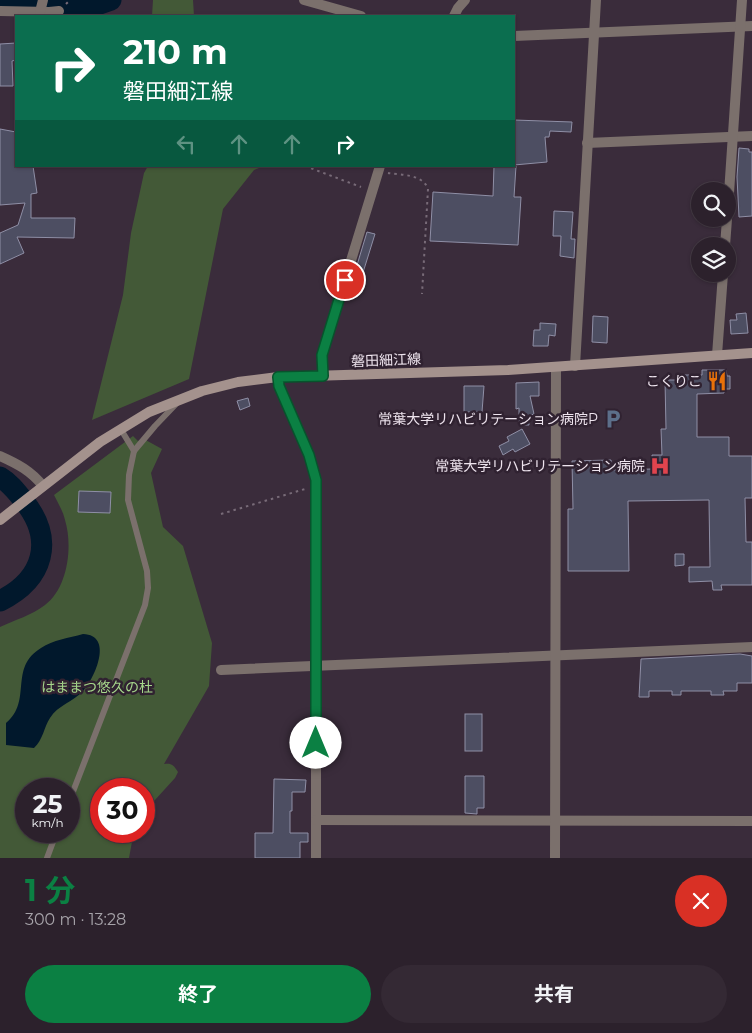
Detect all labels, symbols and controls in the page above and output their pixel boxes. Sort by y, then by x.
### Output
text: 210 m [123,30,228,73]
icon: right [40,35,105,100]
text: 磐田細江線 [123,78,233,105]
icon: left [172,130,200,158]
icon: ahead [225,130,253,158]
icon: ahead [278,130,306,158]
icon: right [331,130,359,158]
map controls [691,182,736,282]
button: search [691,182,736,227]
button: layers [691,237,736,282]
pin [324,259,366,301]
icon: arrive [331,266,359,294]
street label: 磐田細江線 [351,350,421,370]
restaurant icon: こくりこ [706,370,728,392]
place label: こくりこ [646,372,702,390]
parking icon: 常葉大学リハビリテーション病院P [602,408,624,430]
place label: 常葉大学リハビリテーション病院P [378,410,598,428]
hospital icon: 常葉大学リハビリテーション病院 [649,455,671,477]
place label: 常葉大学リハビリテーション病院 [435,457,645,475]
park label: はままつ悠久の杜 [41,678,153,696]
position arrow [289,716,341,768]
speed limit sign: 30 [90,778,155,843]
text: 25 [33,789,62,819]
text: km/h [31,815,64,830]
text: 1 分 [25,872,75,909]
button: close [675,875,727,927]
text: 300 m · 13:28 [25,910,126,929]
button: 終了 [25,965,371,1023]
button: 共有 [381,965,727,1023]

